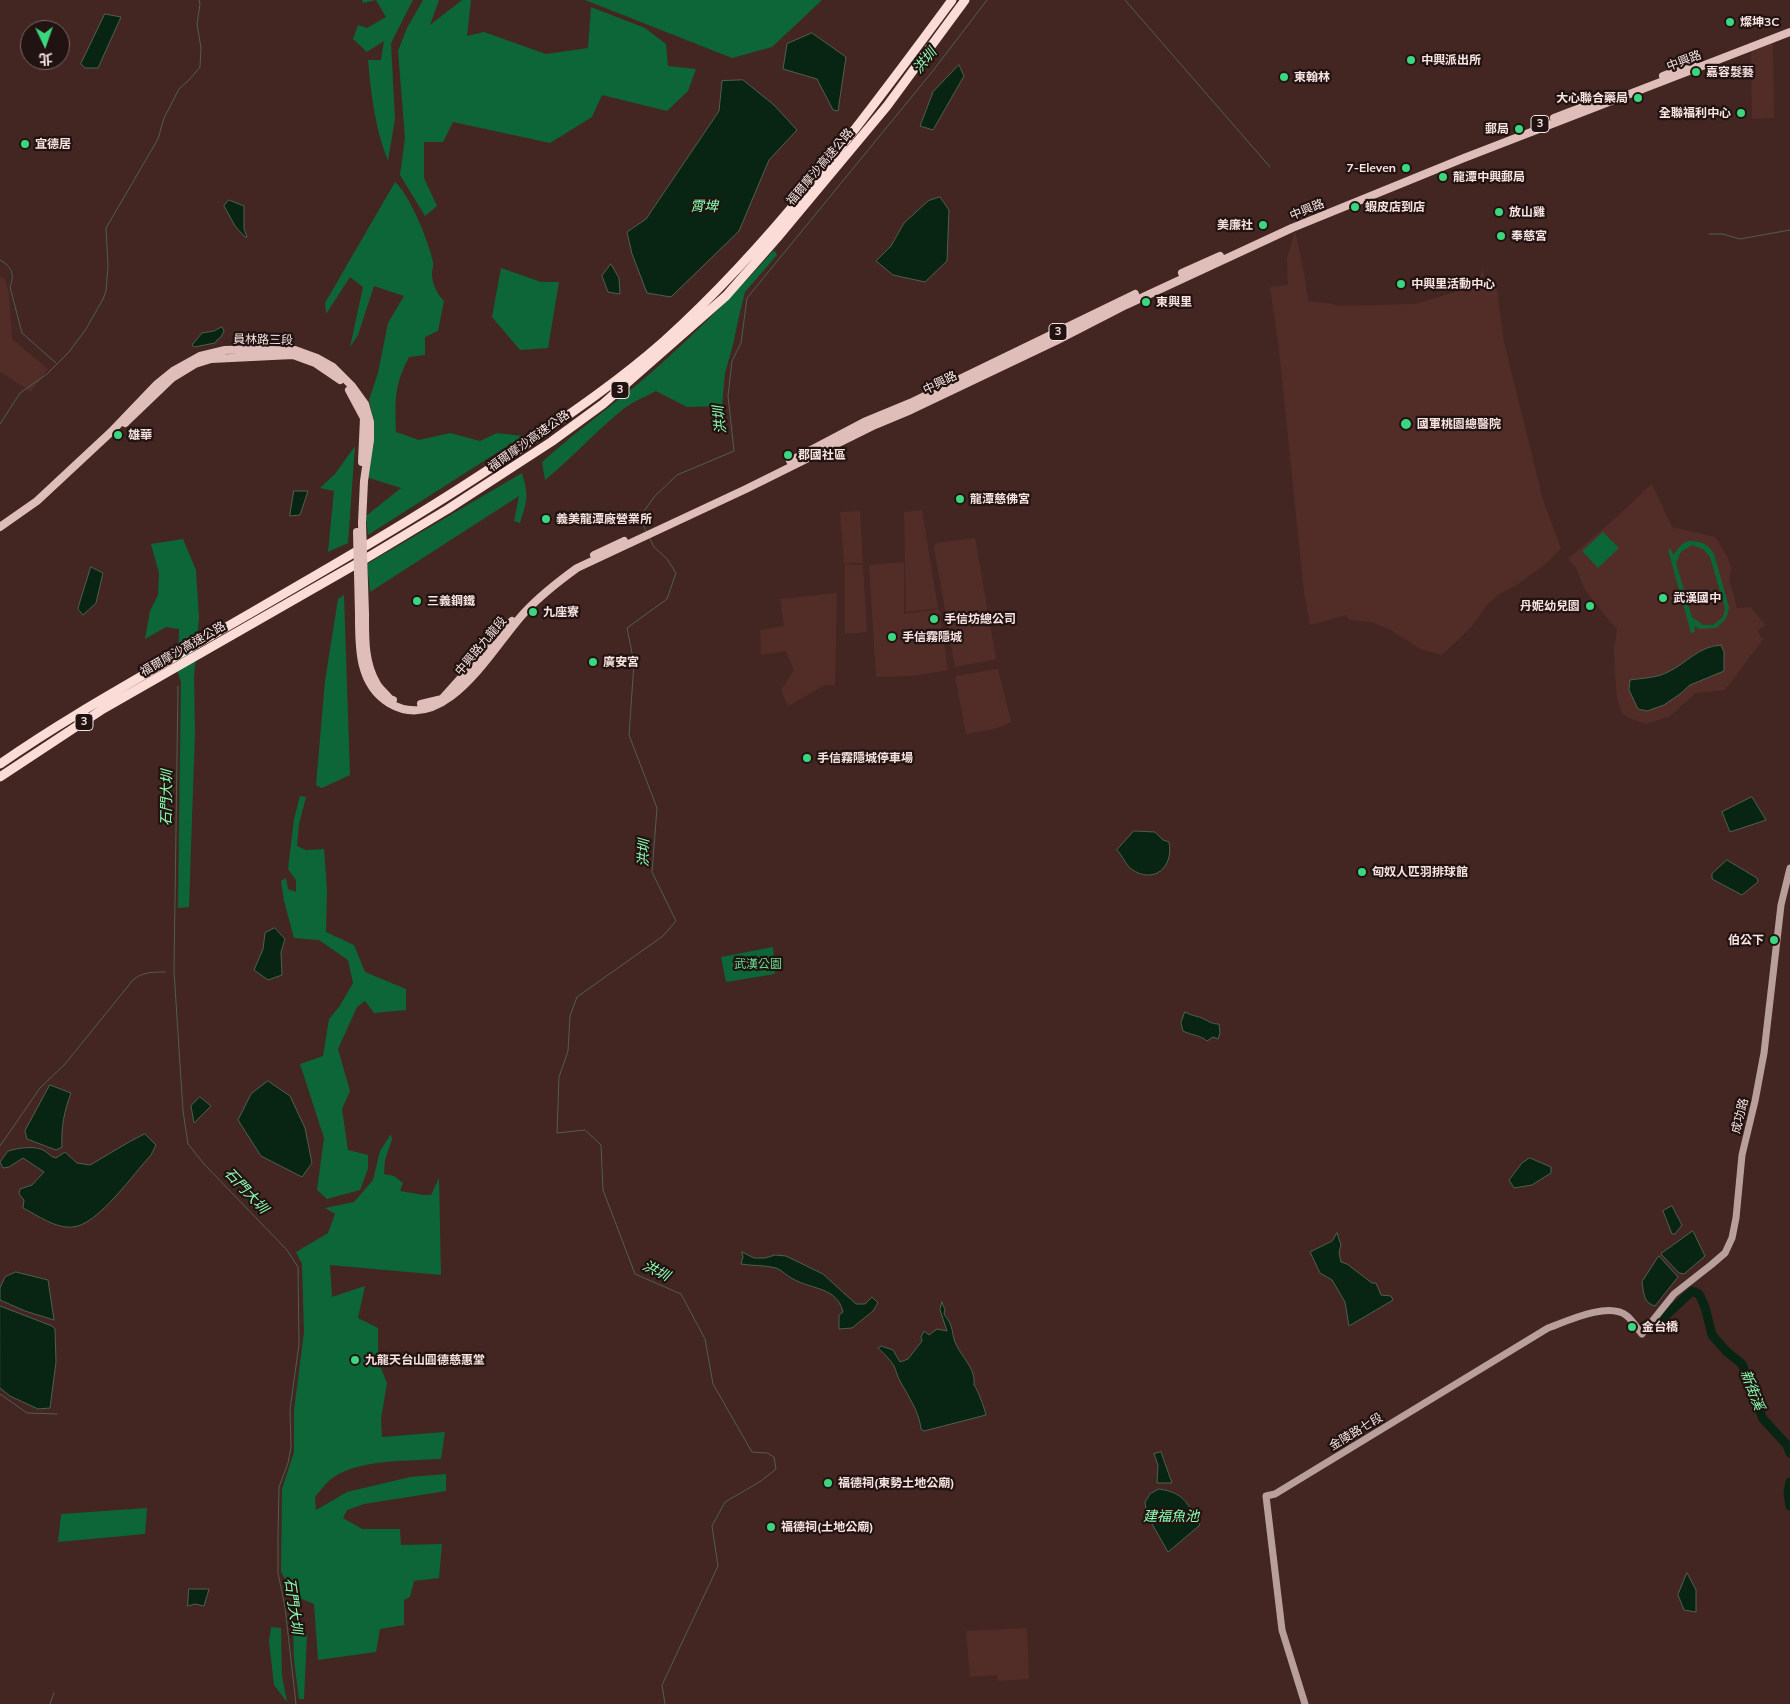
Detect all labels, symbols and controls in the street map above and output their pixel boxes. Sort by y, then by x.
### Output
place label: 燦坤3C [1740,15,1779,29]
marker: 燦坤3C [1724,16,1736,28]
north arrow [20,20,70,70]
water label: 洪圳 [910,45,940,77]
street label: 中興路 [1665,48,1703,74]
text: 北 [38,50,53,68]
place label: 中興派出所 [1421,53,1481,67]
marker: 中興派出所 [1405,54,1417,66]
place label: 嘉容髮藝 [1706,65,1754,79]
marker: 嘉容髮藝 [1690,66,1702,78]
place label: 東翰林 [1294,70,1330,84]
marker: 東翰林 [1278,71,1290,83]
place label: 大心聯合藥局 [1556,91,1628,105]
marker: 大心聯合藥局 [1632,92,1644,104]
place label: 全聯福利中心 [1659,106,1731,120]
marker: 全聯福利中心 [1735,107,1747,119]
road number: 3 [1531,116,1549,132]
place label: 郵局 [1485,122,1509,136]
marker: 郵局 [1513,123,1525,135]
street label: 福爾摩沙高速公路 [784,126,856,208]
place label: 宜德居 [35,137,71,151]
marker: 宜德居 [19,138,31,150]
place label: 7-Eleven [1347,161,1396,175]
marker: 7-Eleven [1400,162,1412,174]
place label: 龍潭中興郵局 [1453,170,1525,184]
marker: 龍潭中興郵局 [1437,171,1449,183]
street label: 中興路 [1288,197,1326,223]
water label: 霄埤 [690,199,718,215]
place label: 蝦皮店到店 [1365,200,1425,214]
marker: 蝦皮店到店 [1349,201,1361,213]
place label: 放山雞 [1509,205,1545,219]
marker: 放山雞 [1493,206,1505,218]
place label: 美廉社 [1217,218,1253,232]
marker: 美廉社 [1257,219,1269,231]
place label: 奉慈宮 [1511,229,1547,243]
marker: 奉慈宮 [1495,230,1507,242]
place label: 中興里活動中心 [1411,277,1495,291]
marker: 中興里活動中心 [1395,278,1407,290]
place label: 東興里 [1156,295,1192,309]
marker: 東興里 [1140,296,1152,308]
road number: 3 [1049,324,1067,341]
street label: 員林路三段 [233,332,293,348]
street label: 中興路 [921,369,959,397]
road number: 3 [611,382,629,398]
water label: 洪圳 [710,405,730,435]
street label: 福爾摩沙高速公路 [486,408,572,474]
marker: 國軍桃園總醫院 [1399,417,1413,431]
place label: 國軍桃園總醫院 [1417,417,1501,431]
place label: 雄華 [128,428,152,442]
marker: 雄華 [112,429,124,441]
place label: 郡國社區 [798,448,846,462]
marker: 郡國社區 [782,449,794,461]
place label: 龍潭慈佛宮 [970,492,1030,506]
marker: 龍潭慈佛宮 [954,493,966,505]
place label: 義美龍潭廠營業所 [556,512,652,526]
marker: 義美龍潭廠營業所 [540,513,552,525]
place label: 武漢國中 [1673,591,1721,605]
marker: 武漢國中 [1657,592,1669,604]
place label: 三義鋼鐵 [427,594,475,608]
marker: 三義鋼鐵 [411,595,423,607]
place label: 丹妮幼兒園 [1520,599,1580,613]
marker: 丹妮幼兒園 [1584,600,1596,612]
place label: 九座寮 [543,605,579,619]
marker: 九座寮 [527,606,539,618]
place label: 手信坊總公司 [944,612,1016,626]
marker: 手信坊總公司 [928,613,940,625]
street label: 中興路九龍段 [452,614,510,678]
street label: 福爾摩沙高速公路 [138,619,228,679]
place label: 手信霧隱城 [902,630,962,644]
marker: 手信霧隱城 [886,631,898,643]
place label: 廣安宮 [603,655,639,669]
marker: 廣安宮 [587,656,599,668]
road number: 3 [75,714,93,730]
place label: 手信霧隱城停車場 [817,751,913,765]
marker: 手信霧隱城停車場 [801,752,813,764]
water label: 石門大圳 [158,770,176,826]
water label: 洪圳 [635,839,653,867]
place label: 匈奴人匹羽排球館 [1372,865,1468,879]
marker: 匈奴人匹羽排球館 [1356,866,1368,878]
place label: 伯公下 [1728,933,1764,947]
marker: 伯公下 [1768,934,1780,946]
park label: 武漢公園 [734,957,782,971]
street label: 成功路 [1729,1097,1751,1135]
water label: 石門大圳 [221,1165,271,1217]
water label: 洪圳 [640,1257,672,1285]
place label: 金台橋 [1642,1320,1678,1334]
marker: 金台橋 [1626,1321,1638,1333]
place label: 九龍天台山圓德慈惠堂 [365,1353,485,1367]
marker: 九龍天台山圓德慈惠堂 [349,1354,361,1366]
water label: 新街溪 [1737,1367,1767,1413]
street label: 金陵路七段 [1327,1410,1385,1454]
place label: 福德祠(東勢土地公廟) [838,1476,955,1490]
marker: 福德祠(東勢土地公廟) [822,1477,834,1489]
water label: 建福魚池 [1143,1509,1199,1525]
place label: 福德祠(土地公廟) [781,1520,874,1534]
marker: 福德祠(土地公廟) [765,1521,777,1533]
water label: 石門大圳 [281,1577,305,1635]

